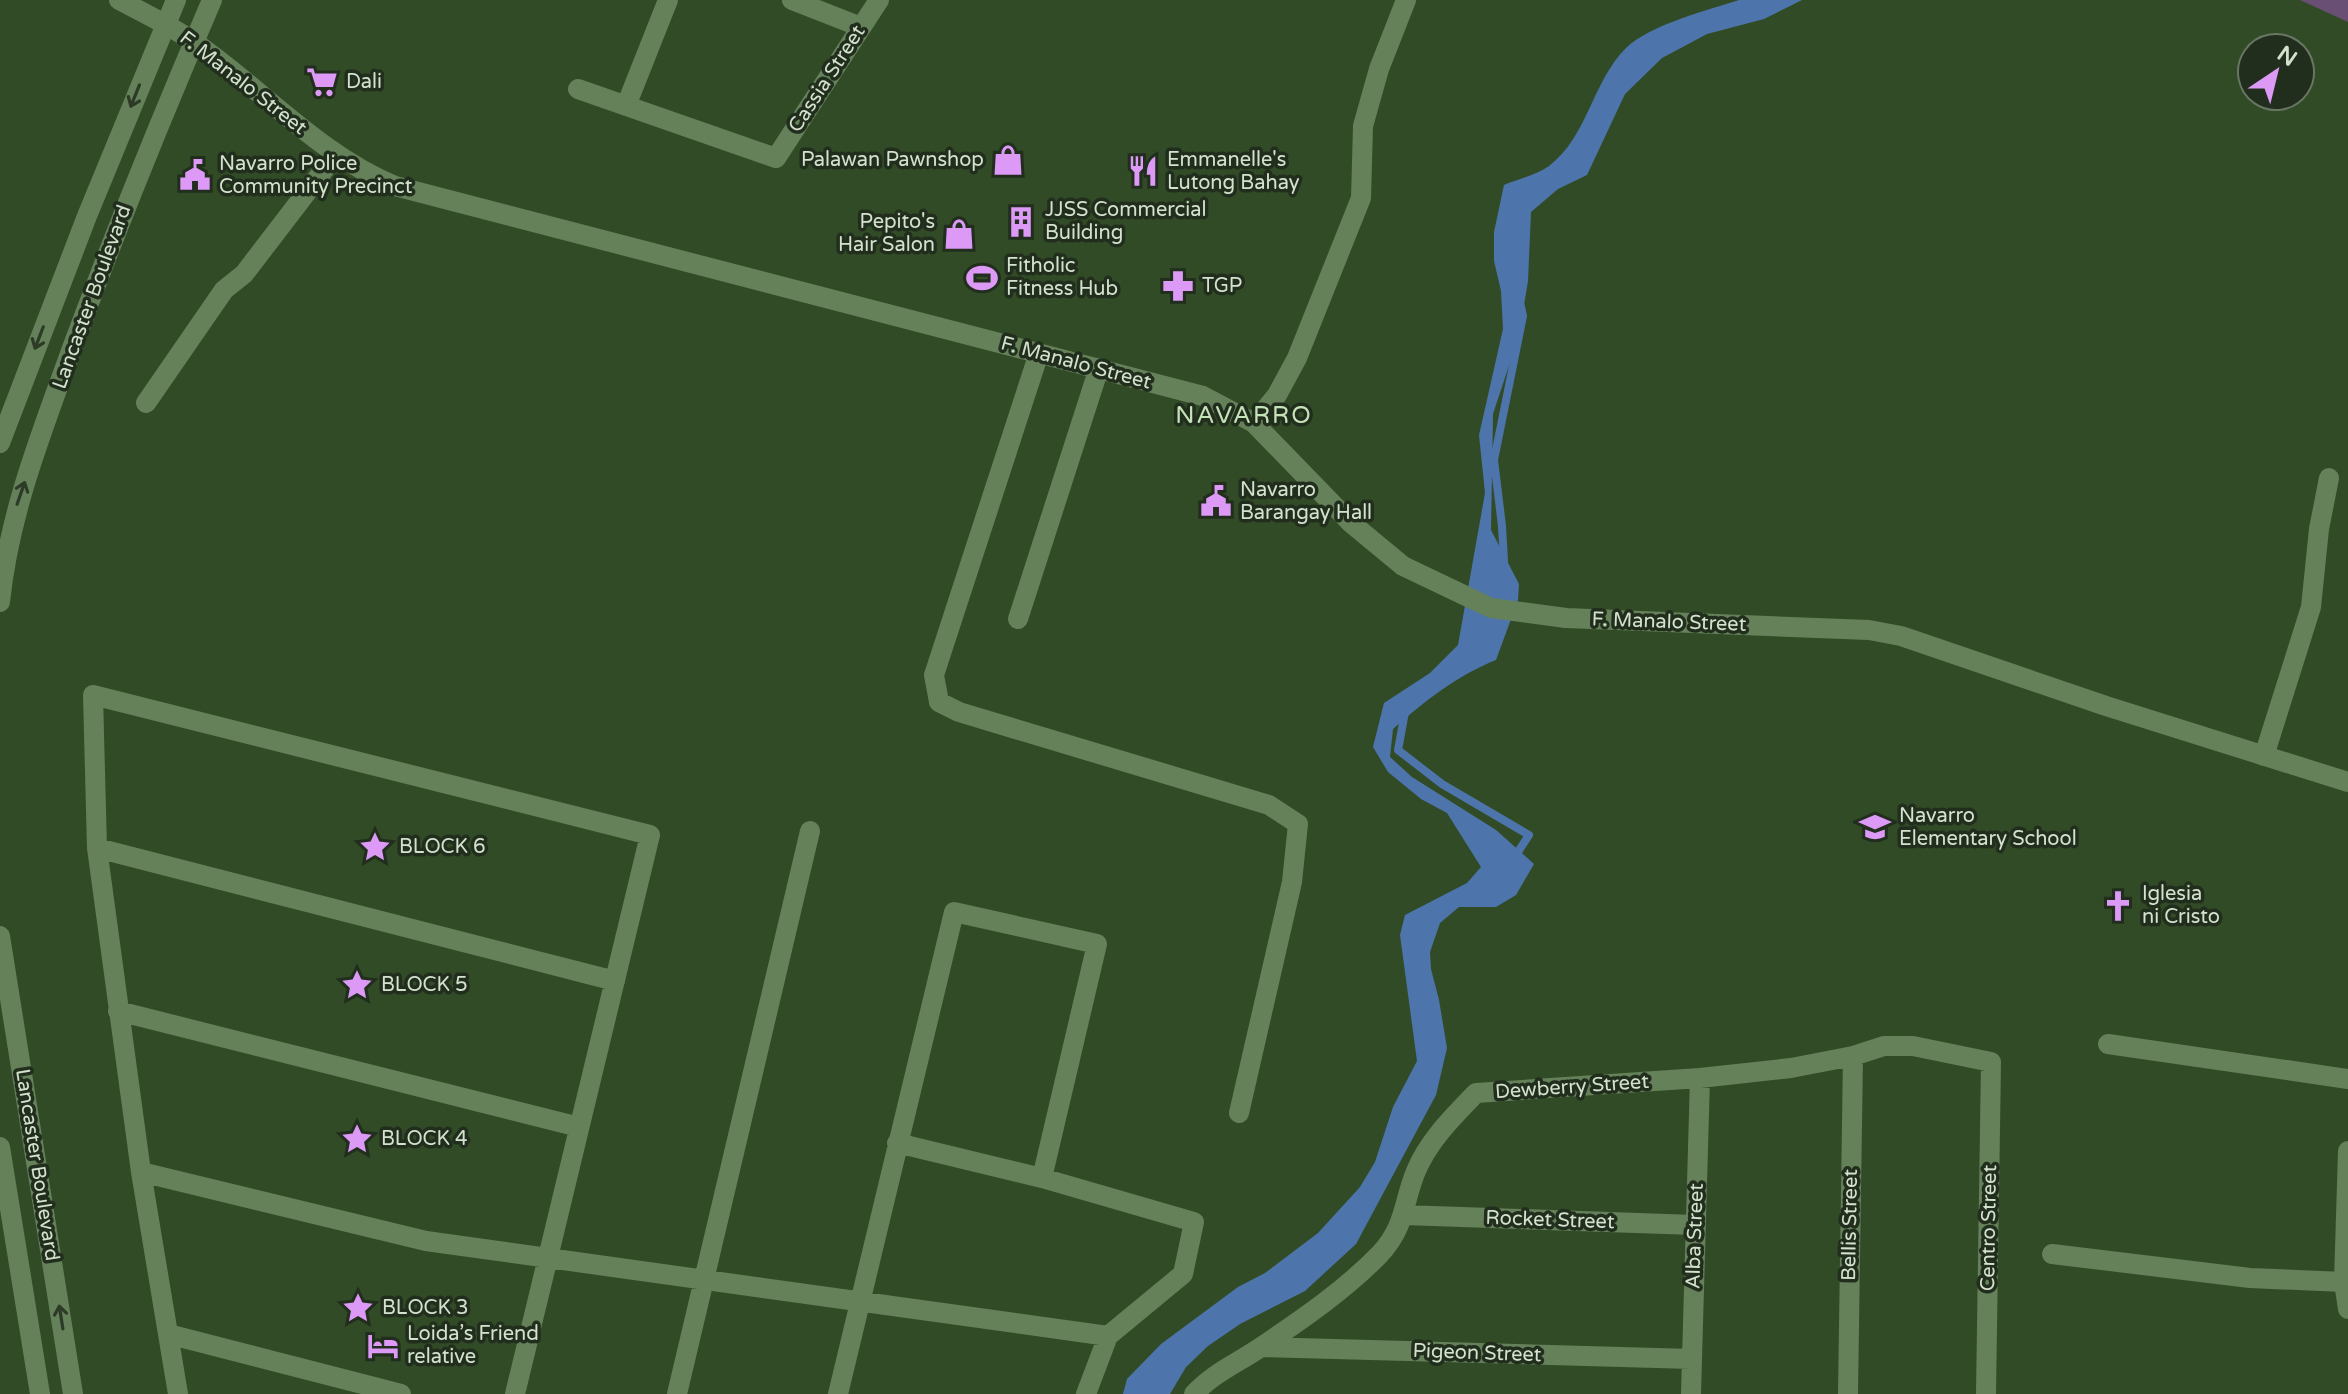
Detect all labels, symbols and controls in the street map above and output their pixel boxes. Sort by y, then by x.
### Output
street label: Cassia Street [783,21,871,137]
street label: F. Manalo Street [175,26,312,140]
north arrow [2236,32,2316,112]
text: N [2272,41,2302,72]
supermarket icon: Dali [305,65,339,99]
place label: Dali [346,70,382,94]
one-way arrow [127,83,142,108]
shop icon: Palawan Pawnshop [991,143,1025,177]
place label: Palawan Pawnshop [801,148,984,172]
place label: Emmanelle's Lutong Bahay [1167,148,1300,195]
place label: Navarro Police Community Precinct [219,152,413,199]
restaurant icon: Emmanelle's Lutong Bahay [1126,154,1160,188]
public building icon: Navarro Police Community Precinct [178,158,212,192]
place label: JJSS Commercial Building [1045,198,1206,245]
street label: Lancaster Boulevard [48,202,136,392]
building icon: JJSS Commercial Building [1004,205,1038,239]
place label: Pepito's Hair Salon [838,210,935,257]
shop icon: Pepito's Hair Salon [942,217,976,251]
place label: Fitholic Fitness Hub [1006,254,1118,301]
sports icon: Fitholic Fitness Hub [965,261,999,295]
pharmacy icon: TGP [1161,269,1195,303]
place label: TGP [1202,274,1242,298]
one-way arrow [31,325,45,350]
street label: F. Manalo Street [998,331,1154,395]
district label: NAVARRO [1175,401,1313,430]
place label: Navarro Barangay Hall [1240,478,1372,525]
one-way arrow [14,481,29,506]
public building icon: Navarro Barangay Hall [1199,484,1233,518]
street label: F. Manalo Street [1591,607,1747,637]
place label: Navarro Elementary School [1899,804,2077,851]
school or university icon: Navarro Elementary School [1858,810,1892,844]
place icon: BLOCK 6 [358,830,392,864]
place label: BLOCK 6 [399,835,486,859]
place label: Iglesia ni Cristo [2142,882,2220,929]
church icon: Iglesia ni Cristo [2101,889,2135,923]
place icon: BLOCK 5 [340,968,374,1002]
place label: BLOCK 5 [381,973,468,997]
street label: Lancaster Boulevard [10,1067,64,1263]
street label: Dewberry Street [1494,1070,1650,1104]
place icon: BLOCK 4 [340,1122,374,1156]
place label: BLOCK 4 [381,1127,468,1151]
street label: Centro Street [1976,1164,2002,1291]
street label: Bellis Street [1837,1168,1863,1281]
street label: Alba Street [1681,1182,1709,1289]
street label: Rocket Street [1485,1206,1615,1234]
place icon: BLOCK 3 [341,1291,375,1325]
place label: BLOCK 3 [382,1296,469,1320]
one-way arrow [53,1305,68,1330]
place label: Loida’s Friend relative [407,1322,539,1369]
hotel icon: Loida’s Friend relative [366,1329,400,1363]
street label: Pigeon Street [1412,1339,1542,1367]

